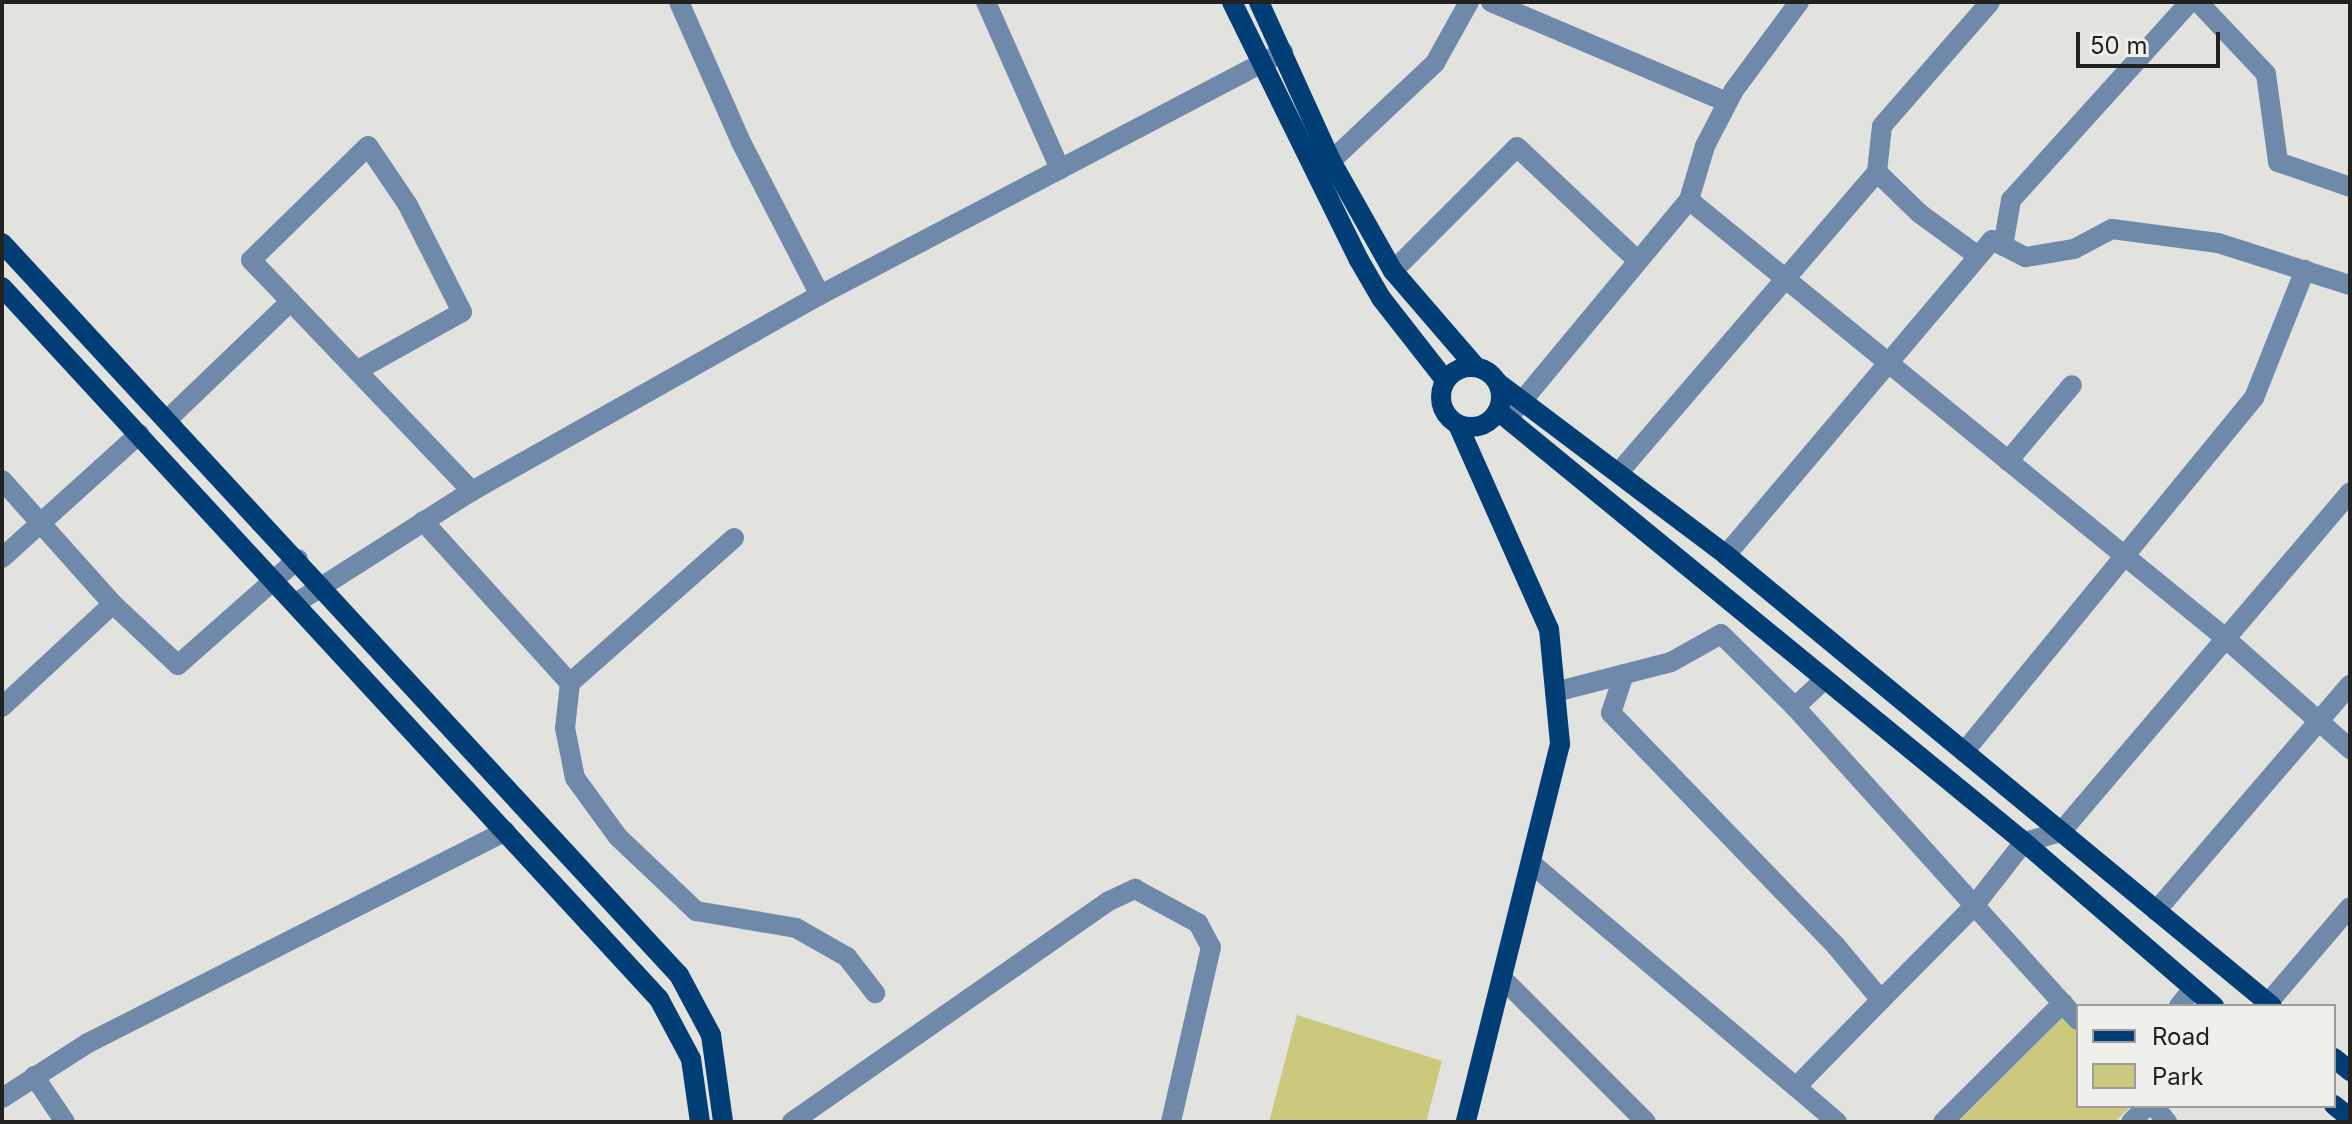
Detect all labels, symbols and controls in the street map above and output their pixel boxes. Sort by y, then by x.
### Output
scale bar [2080,16,2224,66]
text: 50 m [2090,31,2148,60]
legend [2076,1004,2336,1108]
text: Road [2152,1022,2210,1051]
text: Park [2152,1062,2203,1091]

